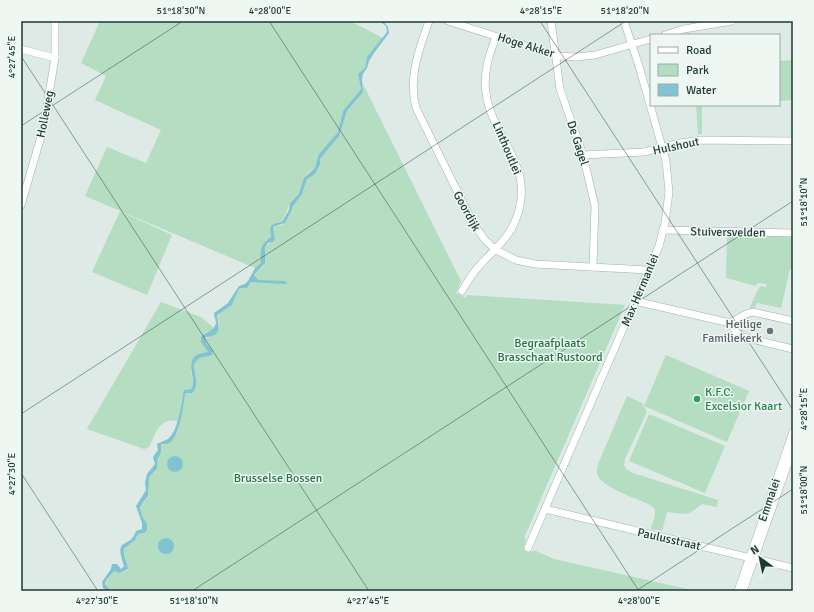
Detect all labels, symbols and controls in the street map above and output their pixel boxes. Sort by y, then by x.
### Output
text: 51°18'30"N [157,5,205,17]
text: 4°28'00"E [249,5,291,17]
text: 4°28'15"E [520,5,562,17]
text: 51°18'20"N [601,5,649,17]
street label: Hoge Akker [496,30,557,61]
legend [650,34,780,106]
text: 4°27'45"E [6,36,18,78]
text: Road [686,43,712,58]
text: Park [686,63,709,78]
text: Water [686,83,717,98]
street label: Holleweg [34,89,57,139]
street label: Linthoutlei [489,119,524,177]
street label: De Gagel [563,119,592,168]
street label: Hulshout [652,134,701,159]
text: 51°18'10"N [798,178,810,226]
street label: Goordijk [449,189,484,234]
street label: Stuiversvelden [690,224,766,241]
street label: Max Hermanlei [618,252,662,329]
place label: Heilige Familiekerk [702,317,762,346]
marker: Heilige Familiekerk [765,326,775,336]
park label: Begraafplaats Brasschaat Rustoord [497,336,603,365]
place label: K.F.C. Excelsior Kaart [705,385,782,414]
text: 4°28'15"E [798,388,810,430]
marker: K.F.C. Excelsior Kaart [692,394,702,404]
text: 4°27'30"E [6,453,18,495]
text: 51°18'00"N [798,466,810,514]
park label: Brusselse Bossen [234,471,322,486]
street label: Emmalei [755,477,784,524]
street label: Paulusstraat [636,525,702,554]
north arrow [740,538,780,578]
text: N [748,542,762,558]
text: 4°27'30"E [76,595,118,607]
text: 51°18'10"N [170,595,218,607]
text: 4°27'45"E [347,595,389,607]
text: 4°28'00"E [618,595,660,607]

